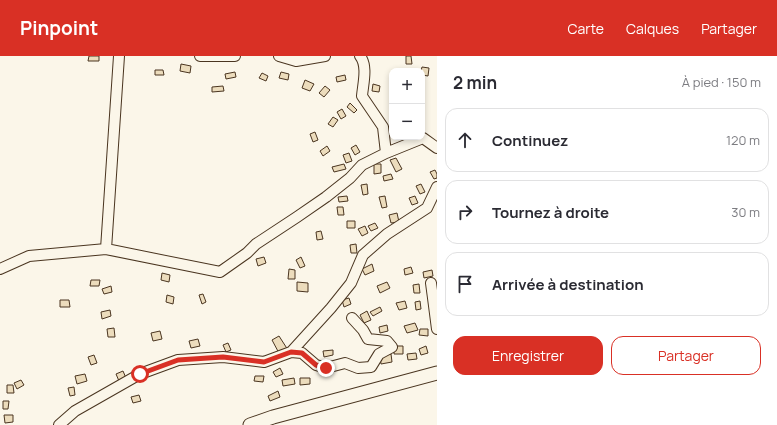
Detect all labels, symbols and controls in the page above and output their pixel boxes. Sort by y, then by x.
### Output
text: Pinpoint [20,15,98,41]
text: Carte [568,19,604,38]
text: Calques [626,19,679,38]
text: Partager [701,19,757,38]
map controls [389,68,425,140]
button: + [389,68,425,104]
text: 2 min [453,71,497,94]
text: À pied · 150 m [682,73,761,91]
button: − [389,104,425,140]
icon: ahead [454,129,476,151]
text: Continuez [492,130,568,151]
text: 120 m [726,131,760,149]
icon: right [454,201,476,223]
text: Tournez à droite [492,202,609,223]
text: 30 m [731,203,760,221]
icon: arrive [454,273,476,295]
text: Arrivée à destination [492,274,644,295]
button: Enregistrer [453,336,603,375]
button: Partager [611,336,761,375]
route end [317,359,335,377]
route start [131,365,149,383]

